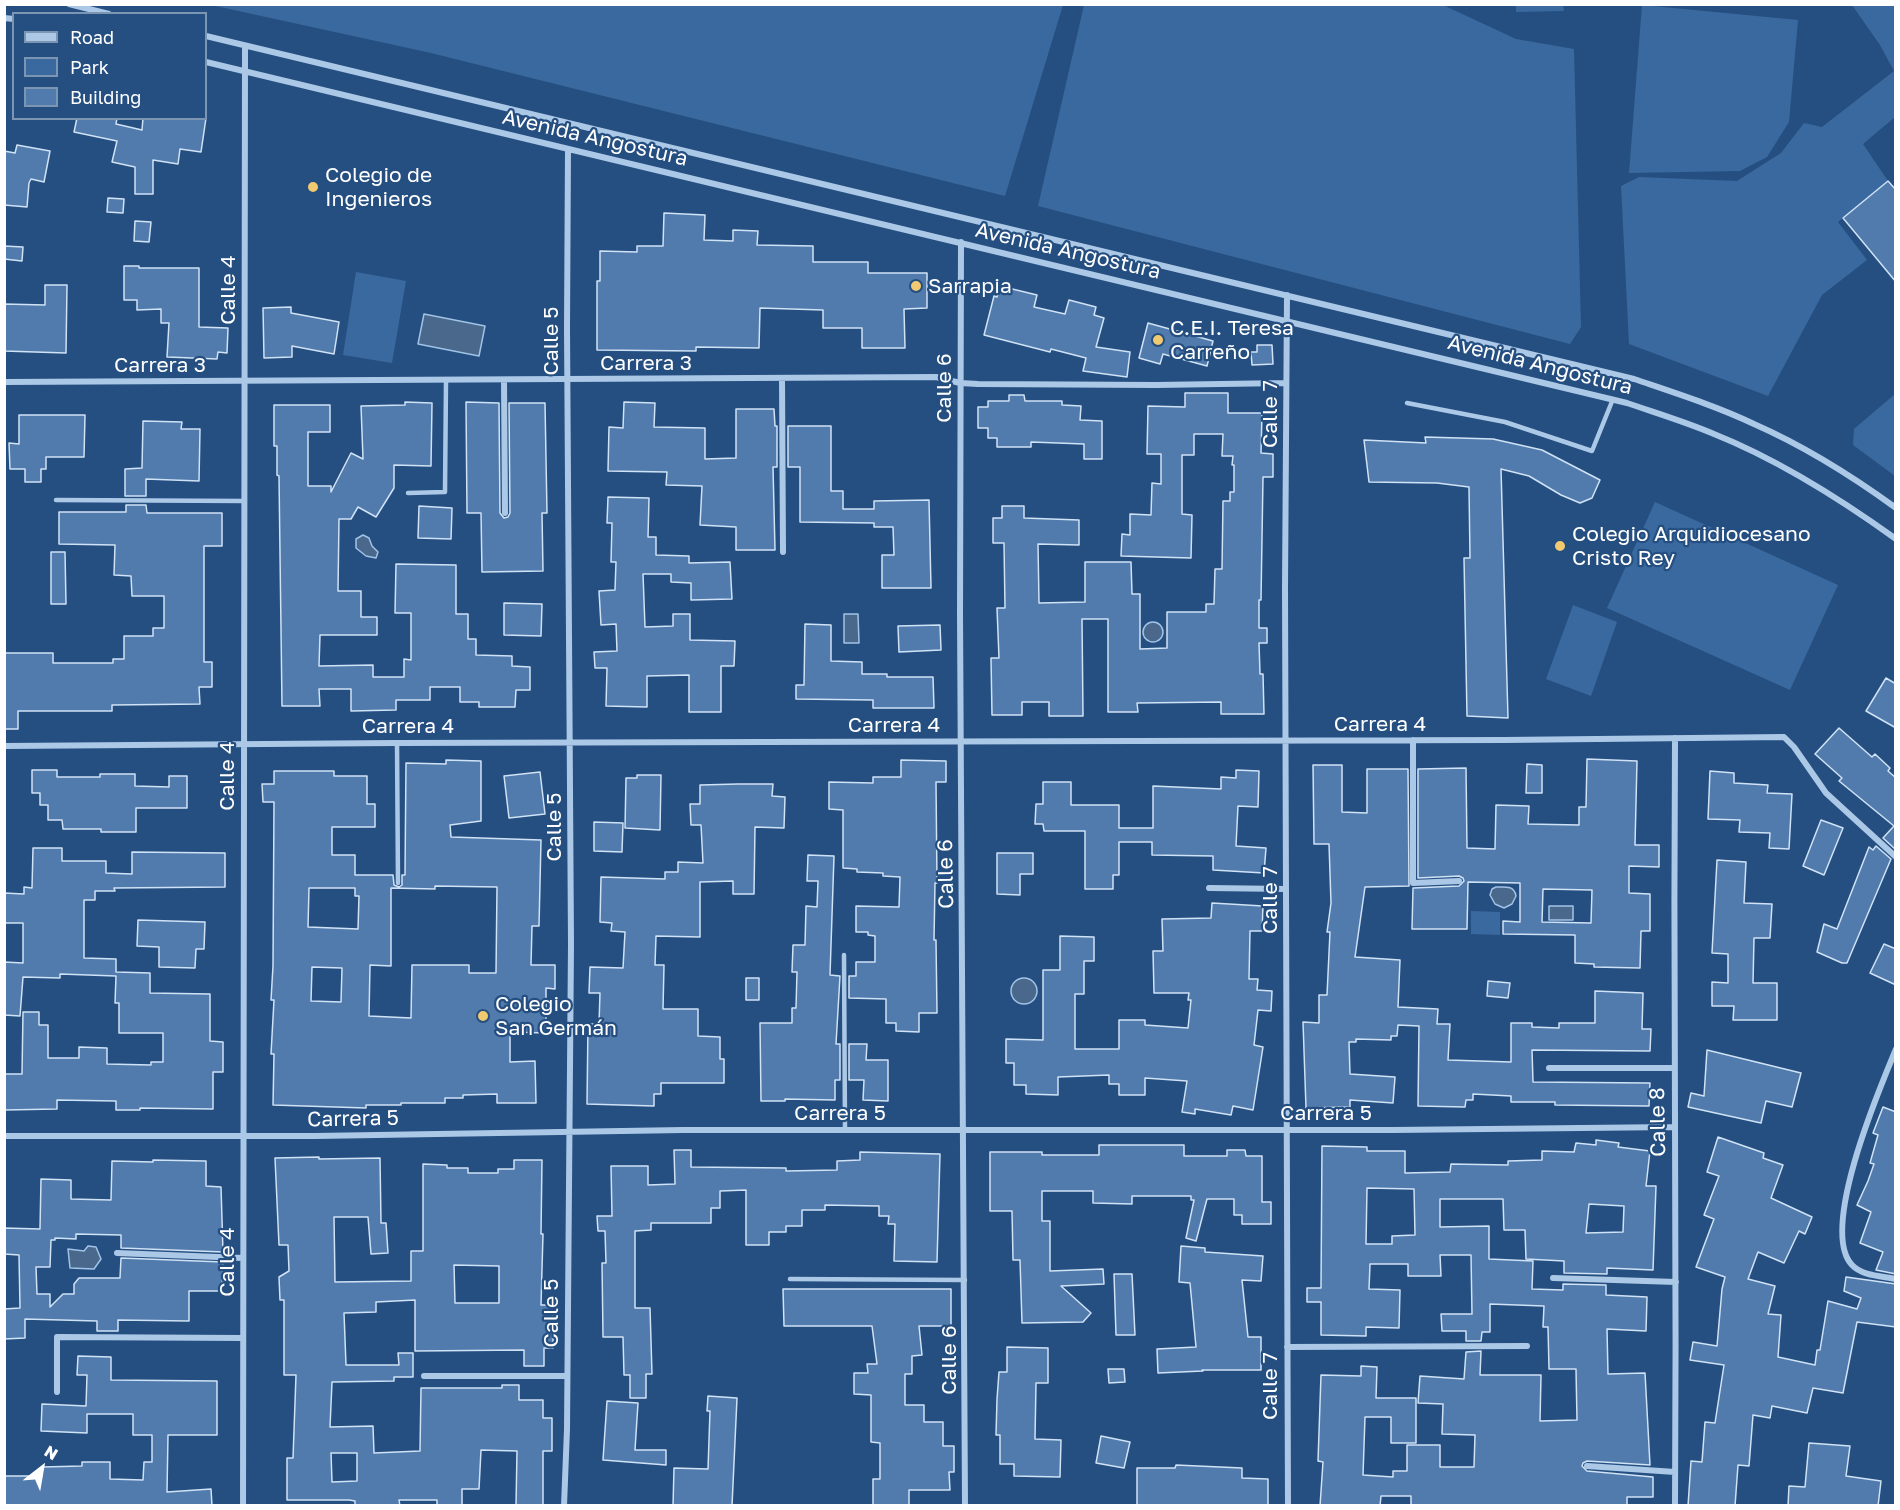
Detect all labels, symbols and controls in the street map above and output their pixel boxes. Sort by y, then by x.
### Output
legend [12,12,207,120]
text: Road [70,26,114,48]
text: Park [70,56,109,78]
text: Building [70,86,141,108]
street label: Avenida Angostura [500,104,690,172]
place label: Colegio de Ingenieros [325,162,432,212]
marker: Colegio de Ingenieros [306,180,320,194]
street label: Avenida Angostura [973,217,1163,285]
street label: Calle 4 [215,255,241,325]
place label: Sarrapia [928,273,1012,299]
marker: Sarrapia [909,279,923,293]
street label: Calle 5 [538,307,564,375]
place label: C.E.I. Teresa Carreño [1170,315,1294,365]
street label: Avenida Angostura [1445,330,1635,400]
marker: C.E.I. Teresa Carreño [1151,333,1165,347]
street label: Carrera 3 [600,350,692,376]
street label: Carrera 3 [114,352,206,378]
street label: Calle 6 [931,353,957,423]
street label: Calle 7 [1257,380,1283,448]
place label: Colegio Arquidiocesano Cristo Rey [1572,521,1811,571]
marker: Colegio Arquidiocesano Cristo Rey [1553,539,1567,553]
street label: Carrera 4 [1334,711,1426,737]
street label: Carrera 4 [848,712,940,738]
street label: Carrera 4 [362,713,454,739]
street label: Calle 4 [214,741,240,811]
street label: Calle 5 [541,793,567,861]
street label: Calle 6 [933,839,959,909]
street label: Calle 7 [1257,866,1283,934]
place label: Colegio San Germán [495,991,617,1041]
marker: Colegio San Germán [476,1009,490,1023]
street label: Calle 8 [1645,1087,1671,1157]
street label: Carrera 5 [794,1100,886,1126]
street label: Carrera 5 [1280,1100,1372,1126]
street label: Carrera 5 [307,1106,399,1132]
street label: Calle 4 [214,1227,240,1297]
street label: Calle 5 [538,1279,564,1347]
street label: Calle 6 [936,1325,962,1395]
street label: Calle 7 [1257,1352,1283,1420]
north arrow [12,1438,72,1498]
text: N [41,1441,62,1464]

